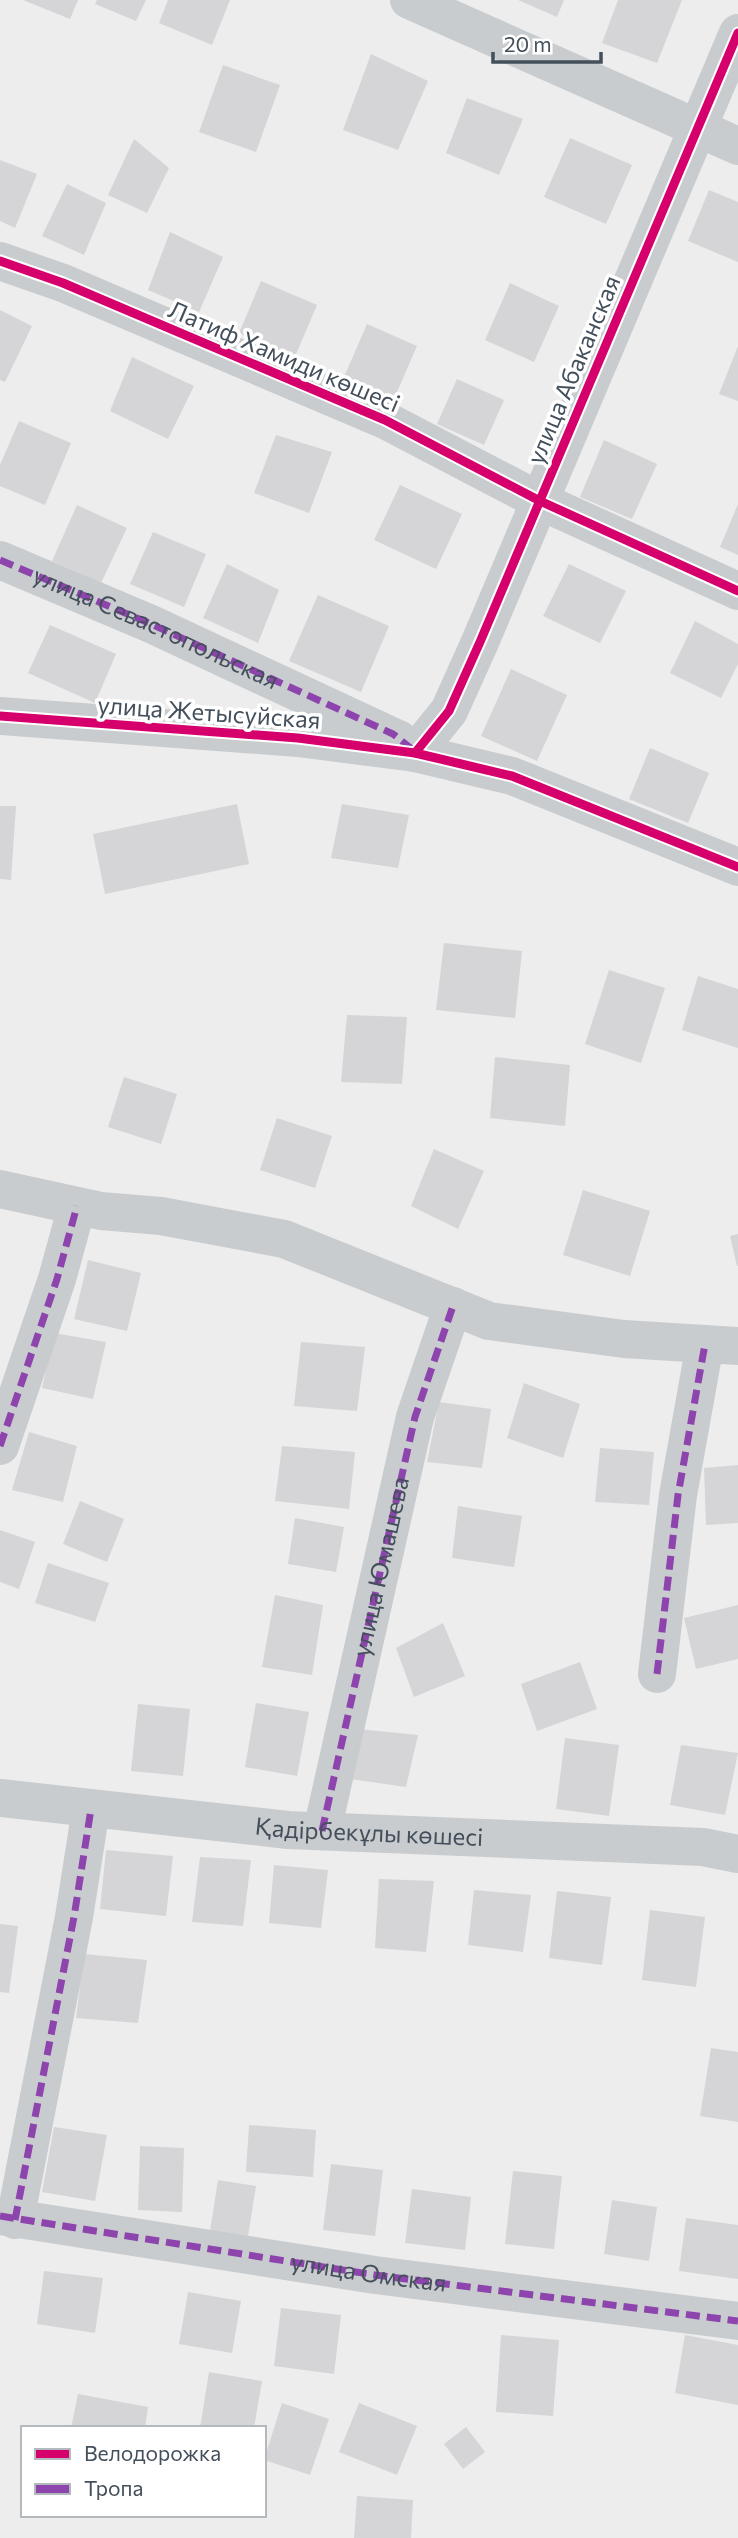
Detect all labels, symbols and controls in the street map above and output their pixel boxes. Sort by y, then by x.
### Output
scale bar [493,21,602,65]
text: 20 m [504,31,552,56]
street label: улица Абаканская [520,271,625,468]
street label: Латиф Хамиди көшесі [165,294,405,417]
street label: улица Севастопольская [29,560,284,694]
street label: улица Жетысуйская [97,689,322,734]
street label: улица Юмашева [346,1473,414,1659]
street label: Қадірбекұлы көшесі [254,1810,484,1851]
street label: улица Омская [289,2246,448,2297]
legend [21,2426,266,2517]
text: Велодорожка [84,2440,221,2465]
text: Тропа [84,2475,143,2500]

